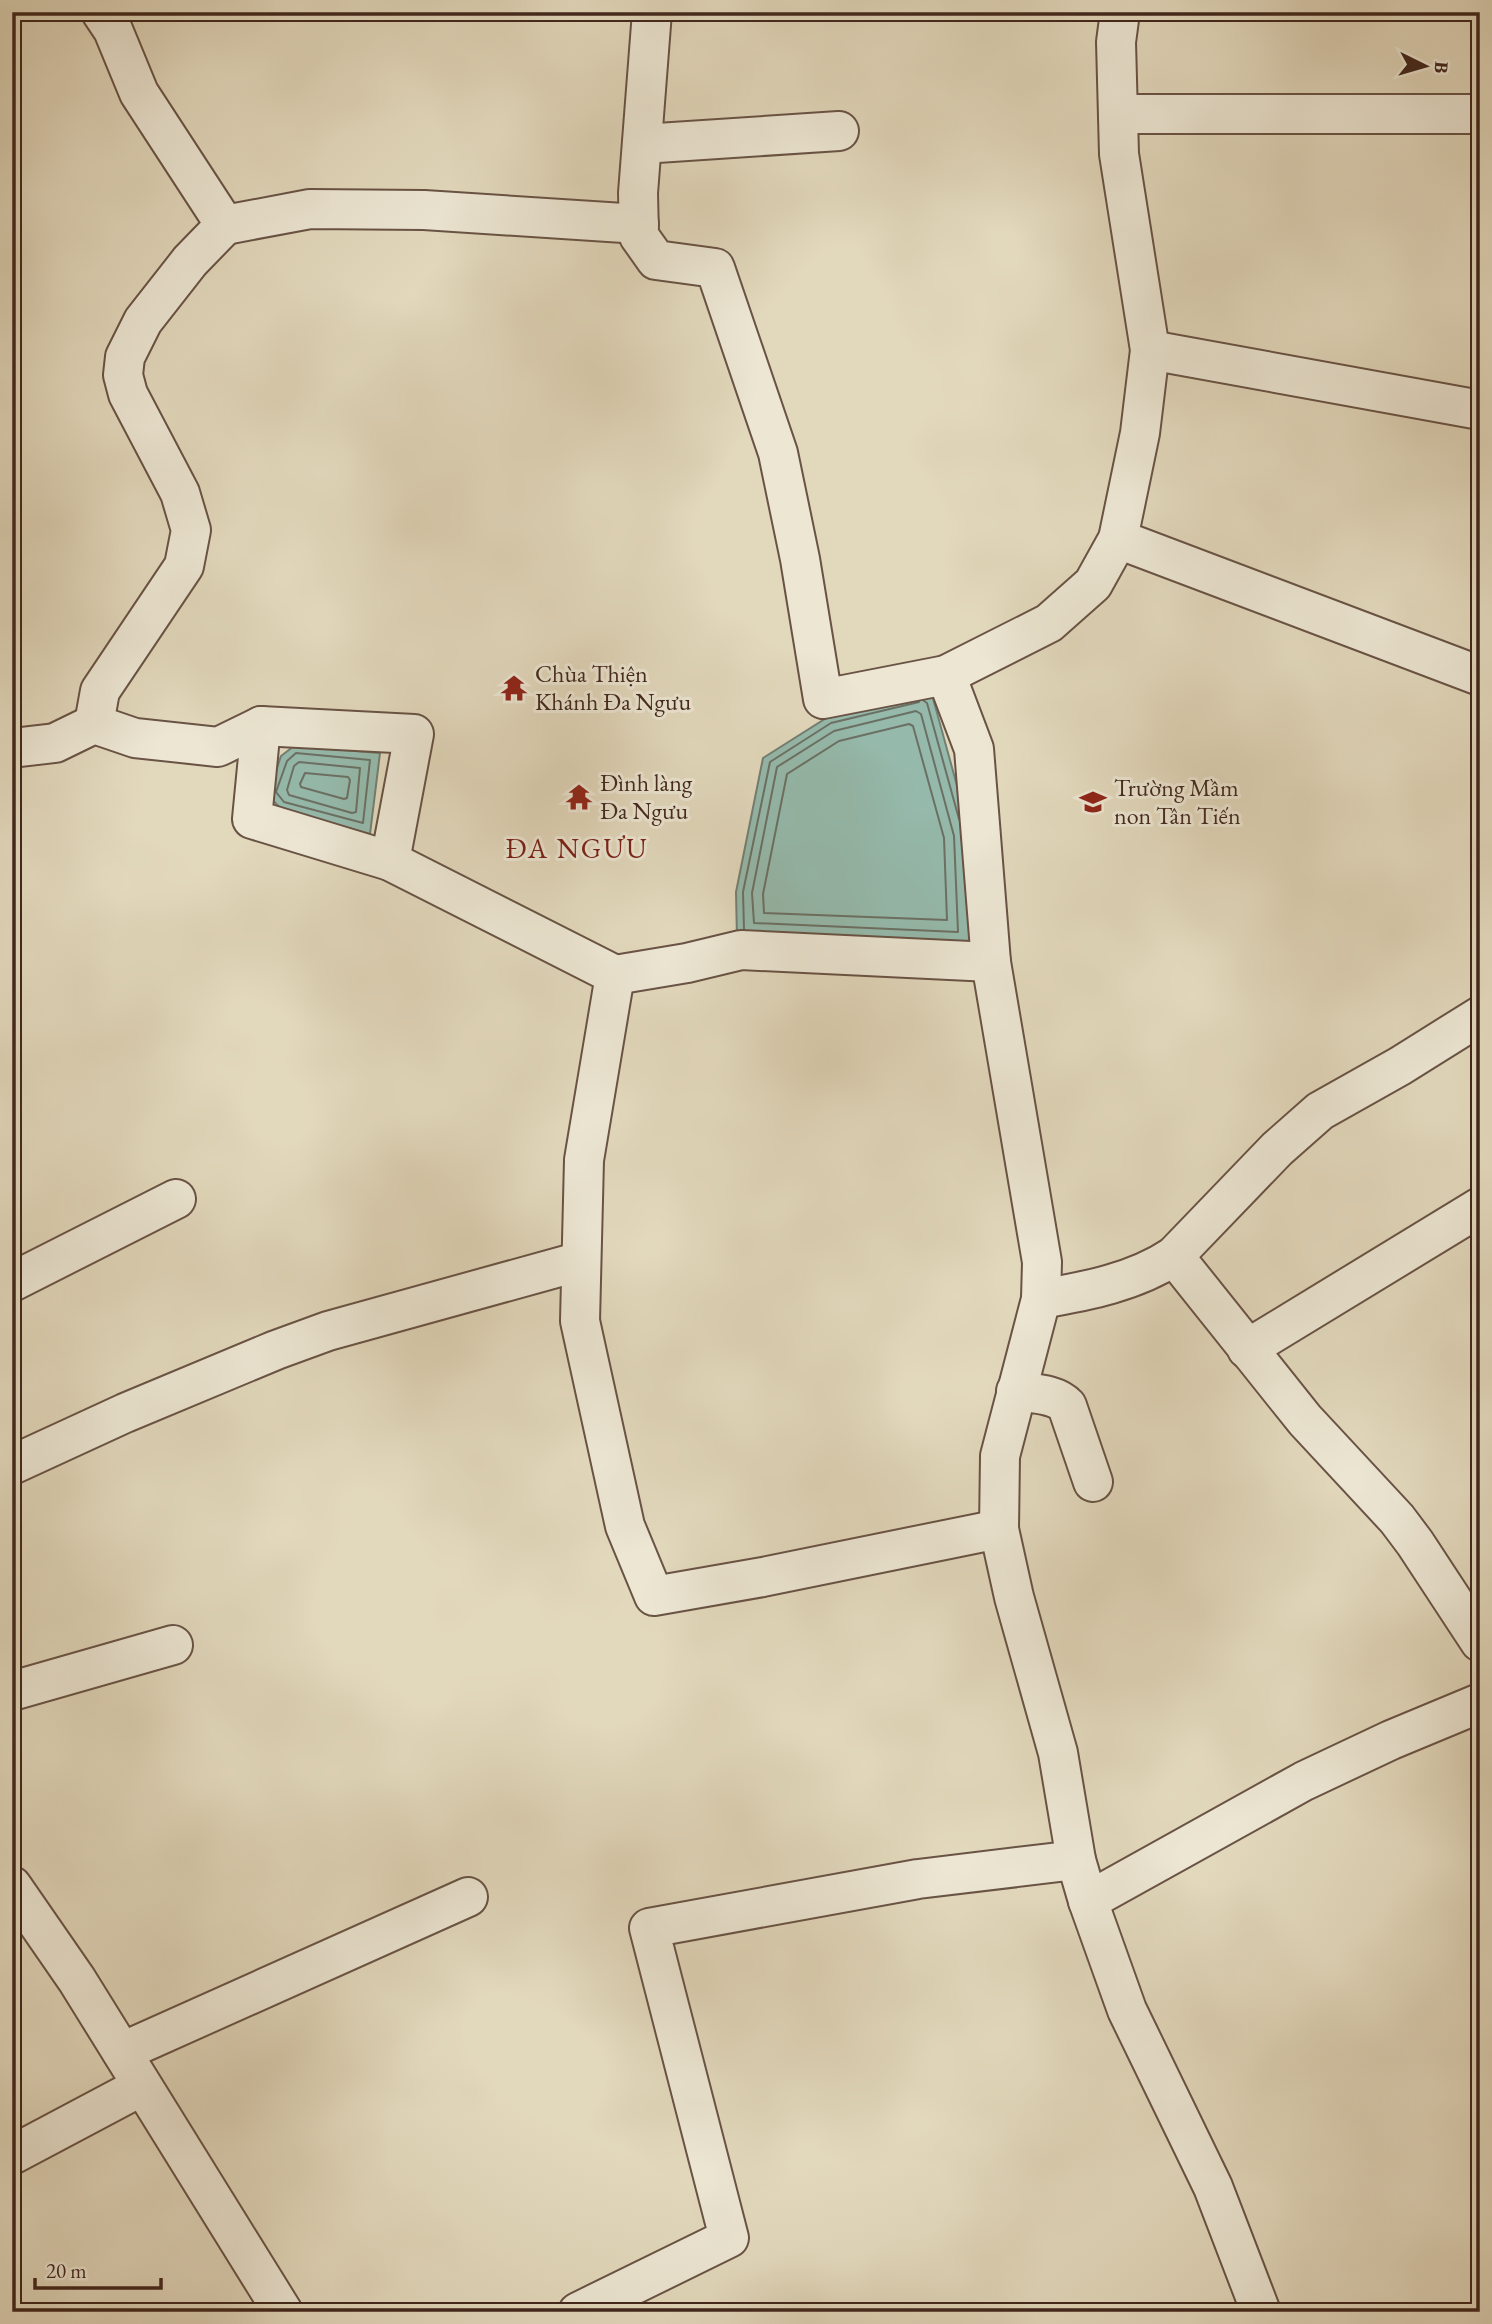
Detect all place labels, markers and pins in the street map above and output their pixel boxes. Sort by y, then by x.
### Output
place label: Chùa Thiện Khánh Đa Ngưu [535,658,691,717]
temple icon: Chùa Thiện Khánh Đa Ngưu [499,673,529,703]
place label: Đình làng Đa Ngưu [600,767,693,826]
place label: Trường Mầm non Tân Tiến [1114,772,1241,831]
temple icon: Đình làng Đa Ngưu [564,782,594,812]
school or university icon: Trường Mầm non Tân Tiến [1078,787,1108,817]

